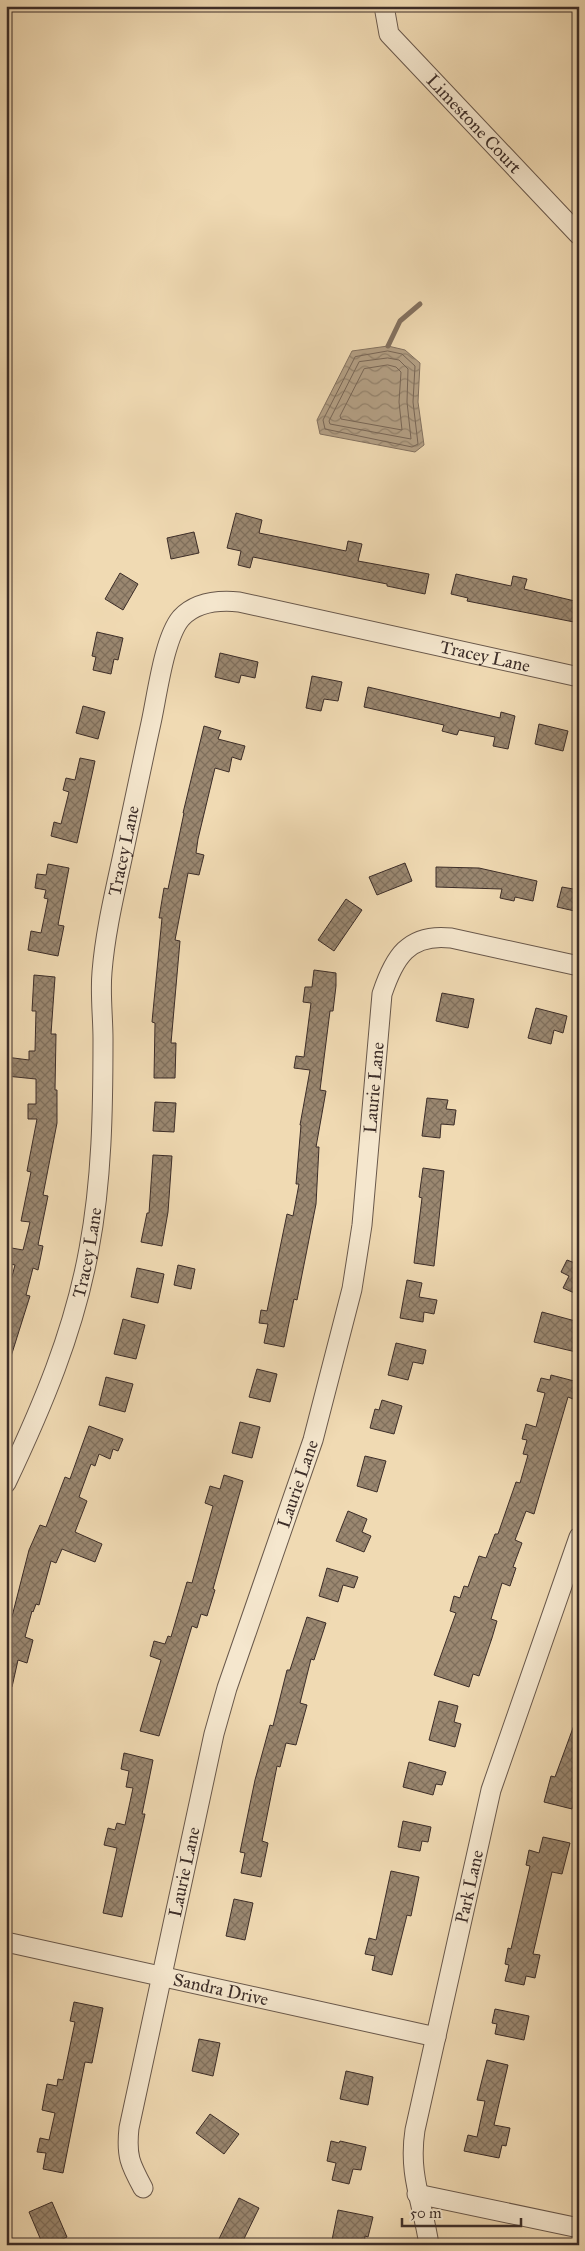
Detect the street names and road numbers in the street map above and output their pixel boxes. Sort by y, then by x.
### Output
street label: Limestone Court [422,70,526,178]
street label: Tracey Lane [438,636,532,677]
street label: Tracey Lane [103,804,144,898]
street label: Laurie Lane [359,1041,389,1134]
street label: Tracey Lane [67,1206,106,1300]
street label: Laurie Lane [272,1437,323,1531]
street label: Laurie Lane [164,1825,205,1919]
street label: Park Lane [451,1848,488,1925]
street label: Sandra Drive [171,1968,270,2011]

